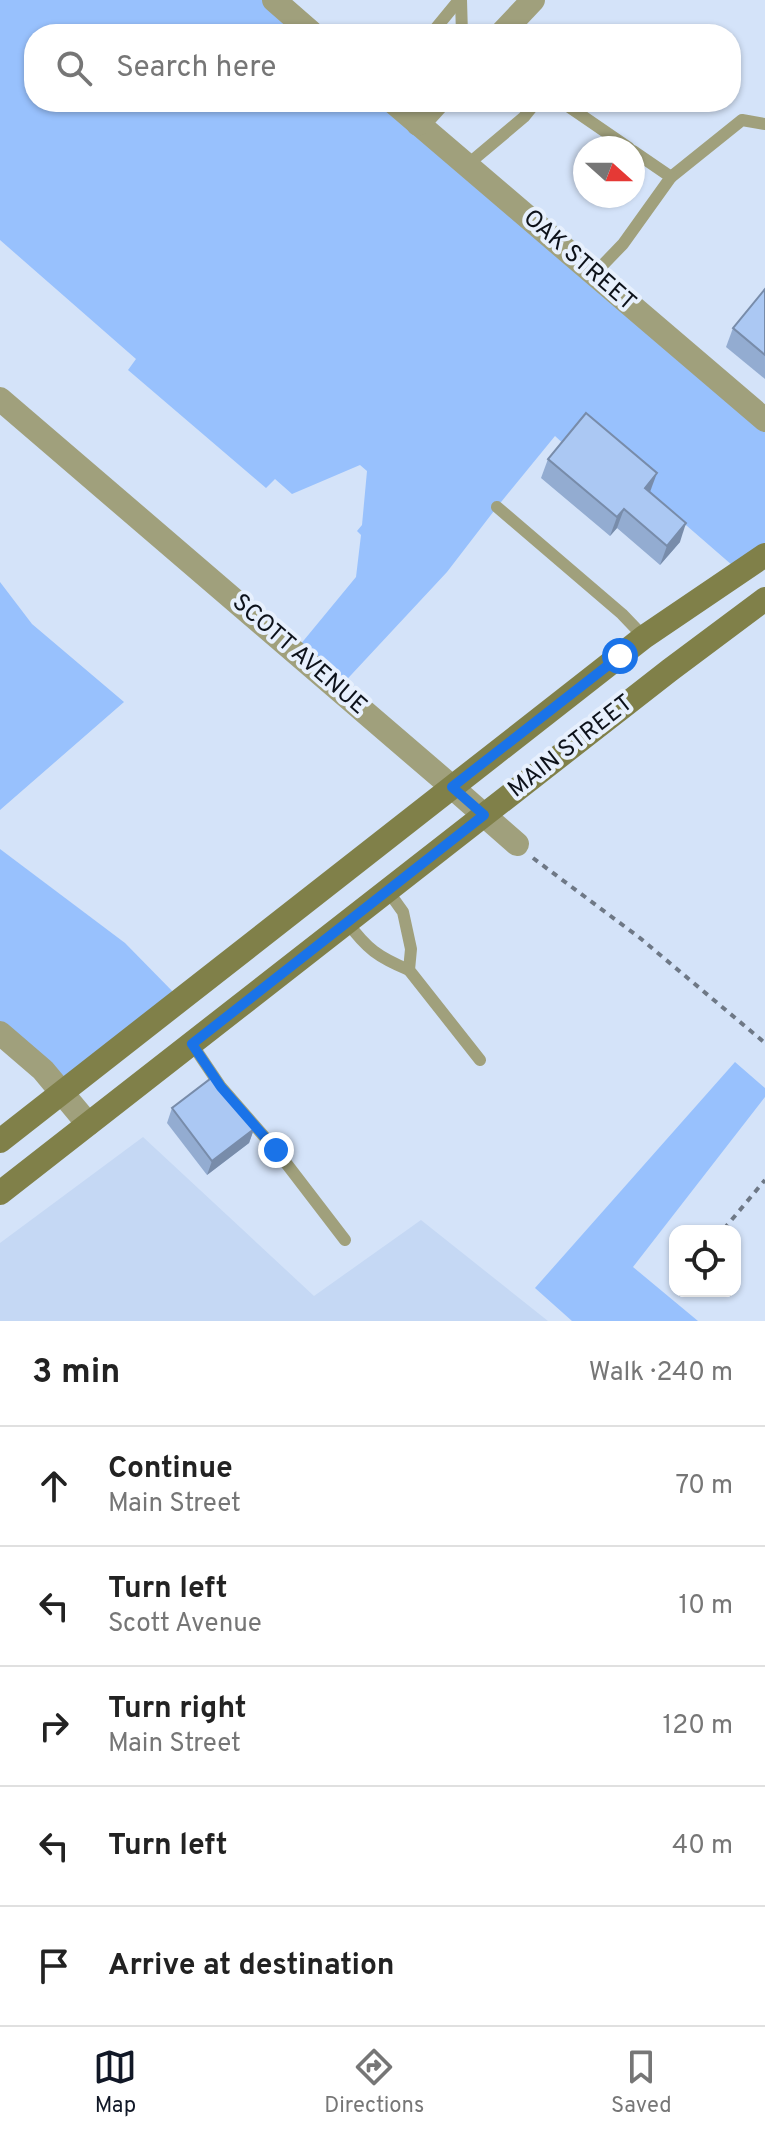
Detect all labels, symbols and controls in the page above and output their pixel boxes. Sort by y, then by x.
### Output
search box [24,24,741,112]
icon: search [52,46,96,90]
text: Search here [116,50,276,87]
north arrow [573,136,645,208]
street label: OAK STREET [516,204,642,318]
street label: SCOTT AVENUE [225,588,373,722]
route start [602,638,638,674]
street label: MAIN STREET [503,689,639,805]
route end [258,1132,294,1168]
map controls [669,1225,741,1297]
button: locate [669,1225,741,1297]
text: 3 min [32,1352,120,1395]
text: Walk · 240 m [589,1357,733,1390]
text: Continue [108,1451,233,1488]
icon: ahead [32,1464,76,1508]
text: 70 m [675,1470,733,1503]
text: Main Street [108,1488,241,1521]
text: Turn left [108,1571,228,1608]
icon: left [32,1584,76,1628]
text: 10 m [678,1590,733,1623]
text: Scott Avenue [108,1608,262,1641]
text: Turn right [108,1691,246,1728]
icon: right [32,1704,76,1748]
text: 120 m [663,1710,733,1743]
text: Main Street [108,1728,241,1761]
icon: left [32,1824,76,1868]
text: Turn left [108,1828,228,1865]
text: 40 m [672,1830,733,1863]
icon: arrive [32,1944,76,1988]
text: Arrive at destination [108,1948,394,1985]
tab: Map [93,2045,137,2120]
tab: Directions [324,2045,424,2120]
tab: Saved [611,2045,672,2120]

